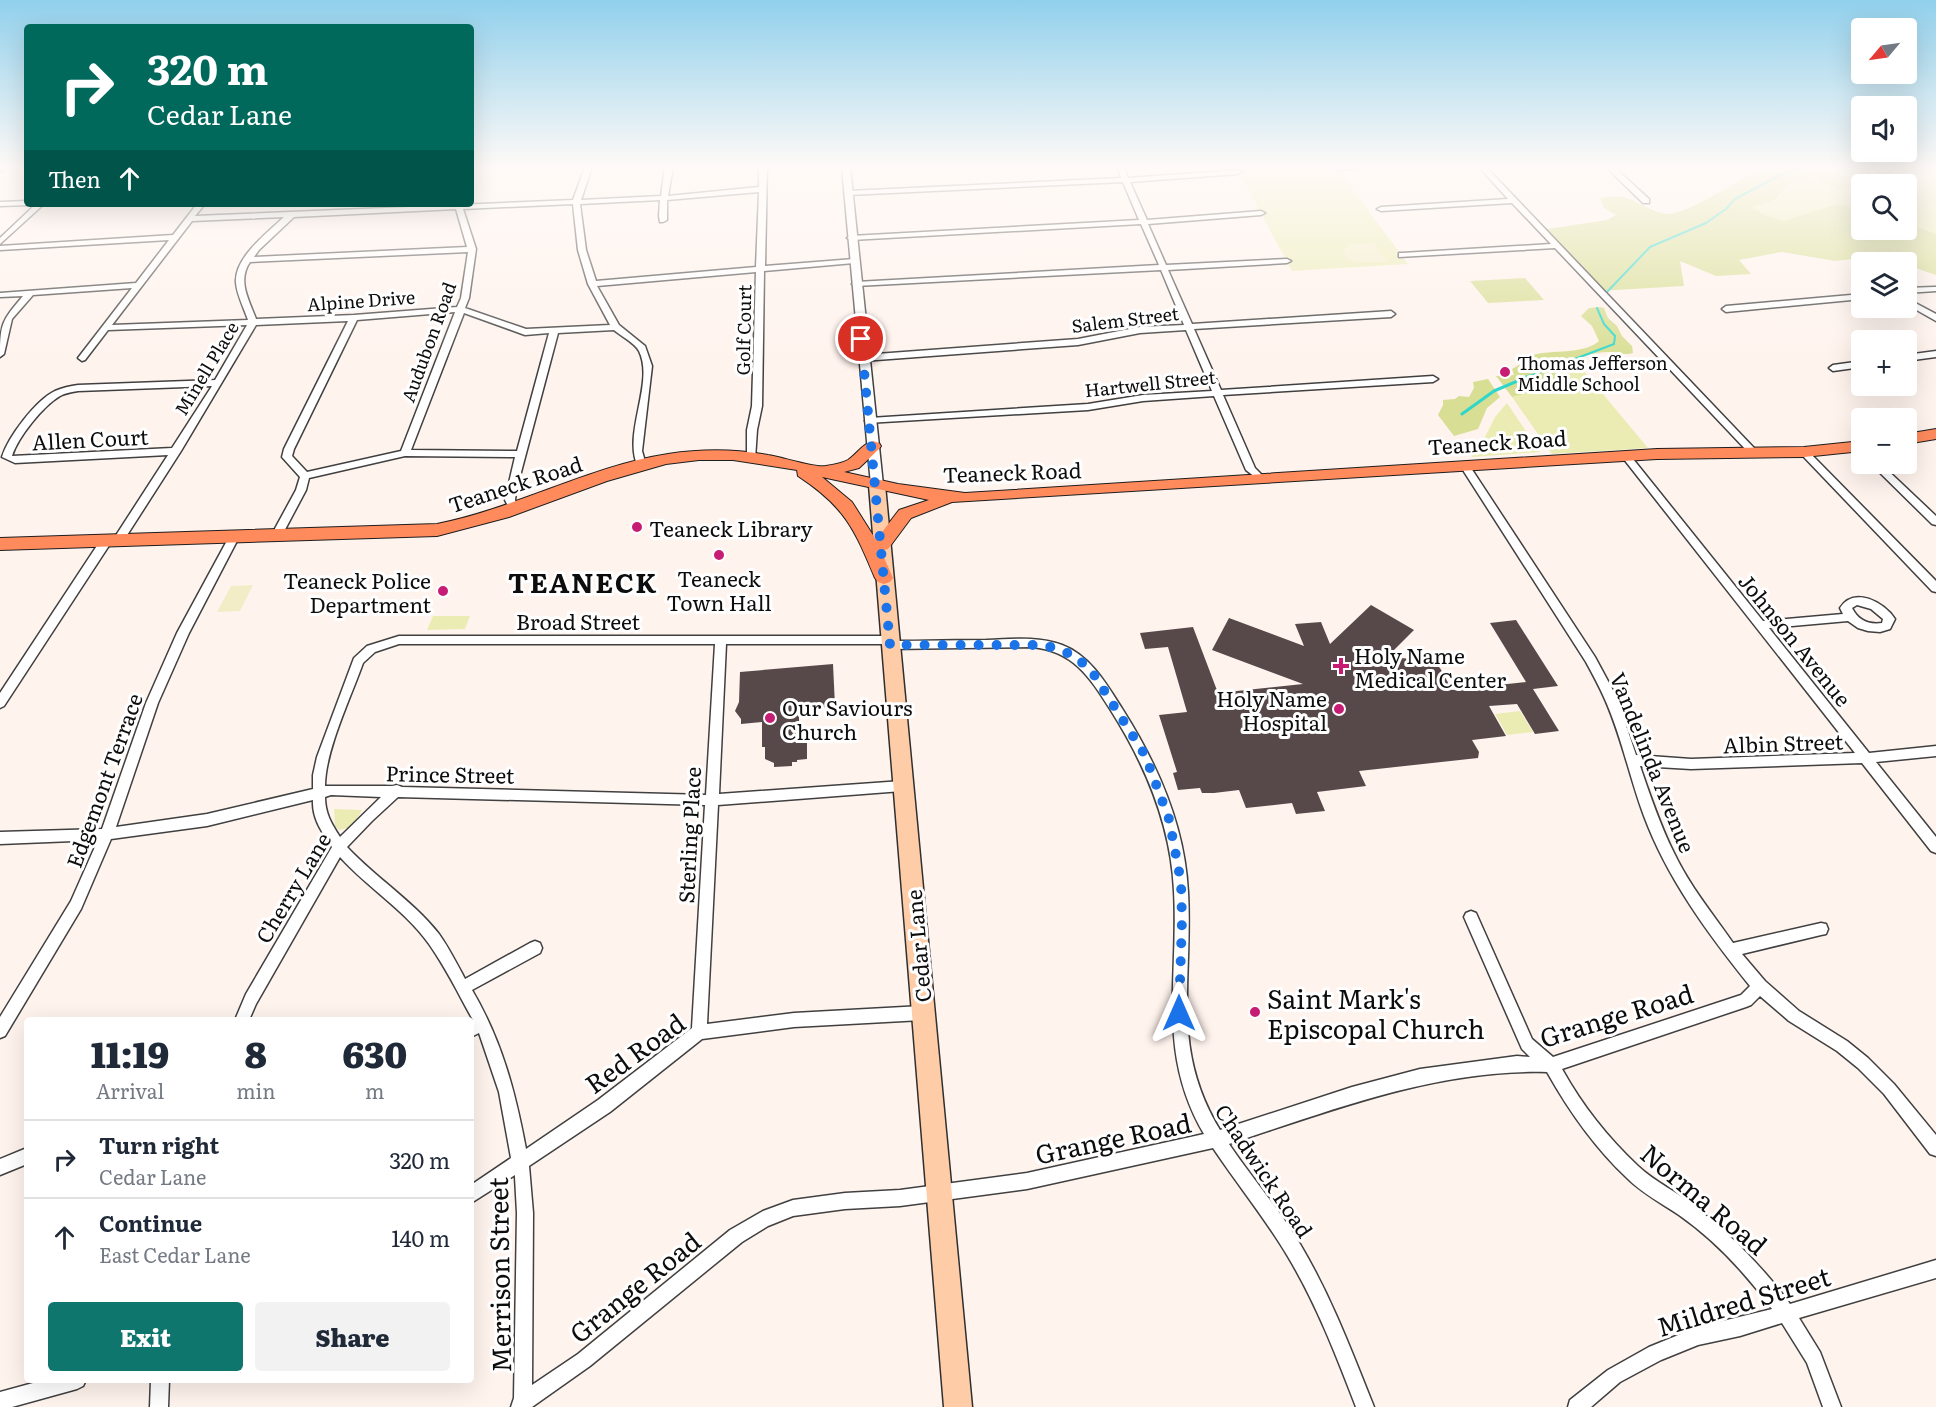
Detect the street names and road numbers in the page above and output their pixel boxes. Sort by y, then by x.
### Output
street label: Audubon Road [394,278,462,406]
street label: Alpine Drive [306,283,416,317]
street label: Golf Court [729,284,757,376]
street label: Salem Street [1070,299,1181,339]
street label: Minell Place [167,316,245,420]
street label: Hartwell Street [1083,363,1218,403]
street label: Allen Court [31,419,150,457]
street label: Teaneck Road [1427,421,1568,461]
street label: Teaneck Road [444,447,586,519]
street label: Teaneck Road [942,453,1082,489]
street label: Johnson Avenue [1732,566,1860,712]
street label: Broad Street [516,605,641,636]
street label: Vandelinda Avenue [1604,667,1704,857]
street label: Edgemont Terrace [57,688,149,872]
street label: Albin Street [1722,724,1844,760]
street label: Prince Street [385,756,515,790]
street label: Sterling Place [669,766,707,904]
street label: Cherry Lane [247,826,337,948]
street label: Cedar Lane [897,888,937,1004]
street label: Grange Road [1534,972,1698,1056]
street label: Red Road [576,1002,692,1102]
street label: Chadwick Road [1209,1097,1321,1243]
street label: Grange Road [1031,1101,1195,1173]
street label: Norma Road [1633,1133,1777,1263]
street label: Merrison Street [477,1176,519,1373]
street label: Grange Road [560,1221,708,1351]
street label: Mildred Street [1651,1255,1835,1345]

